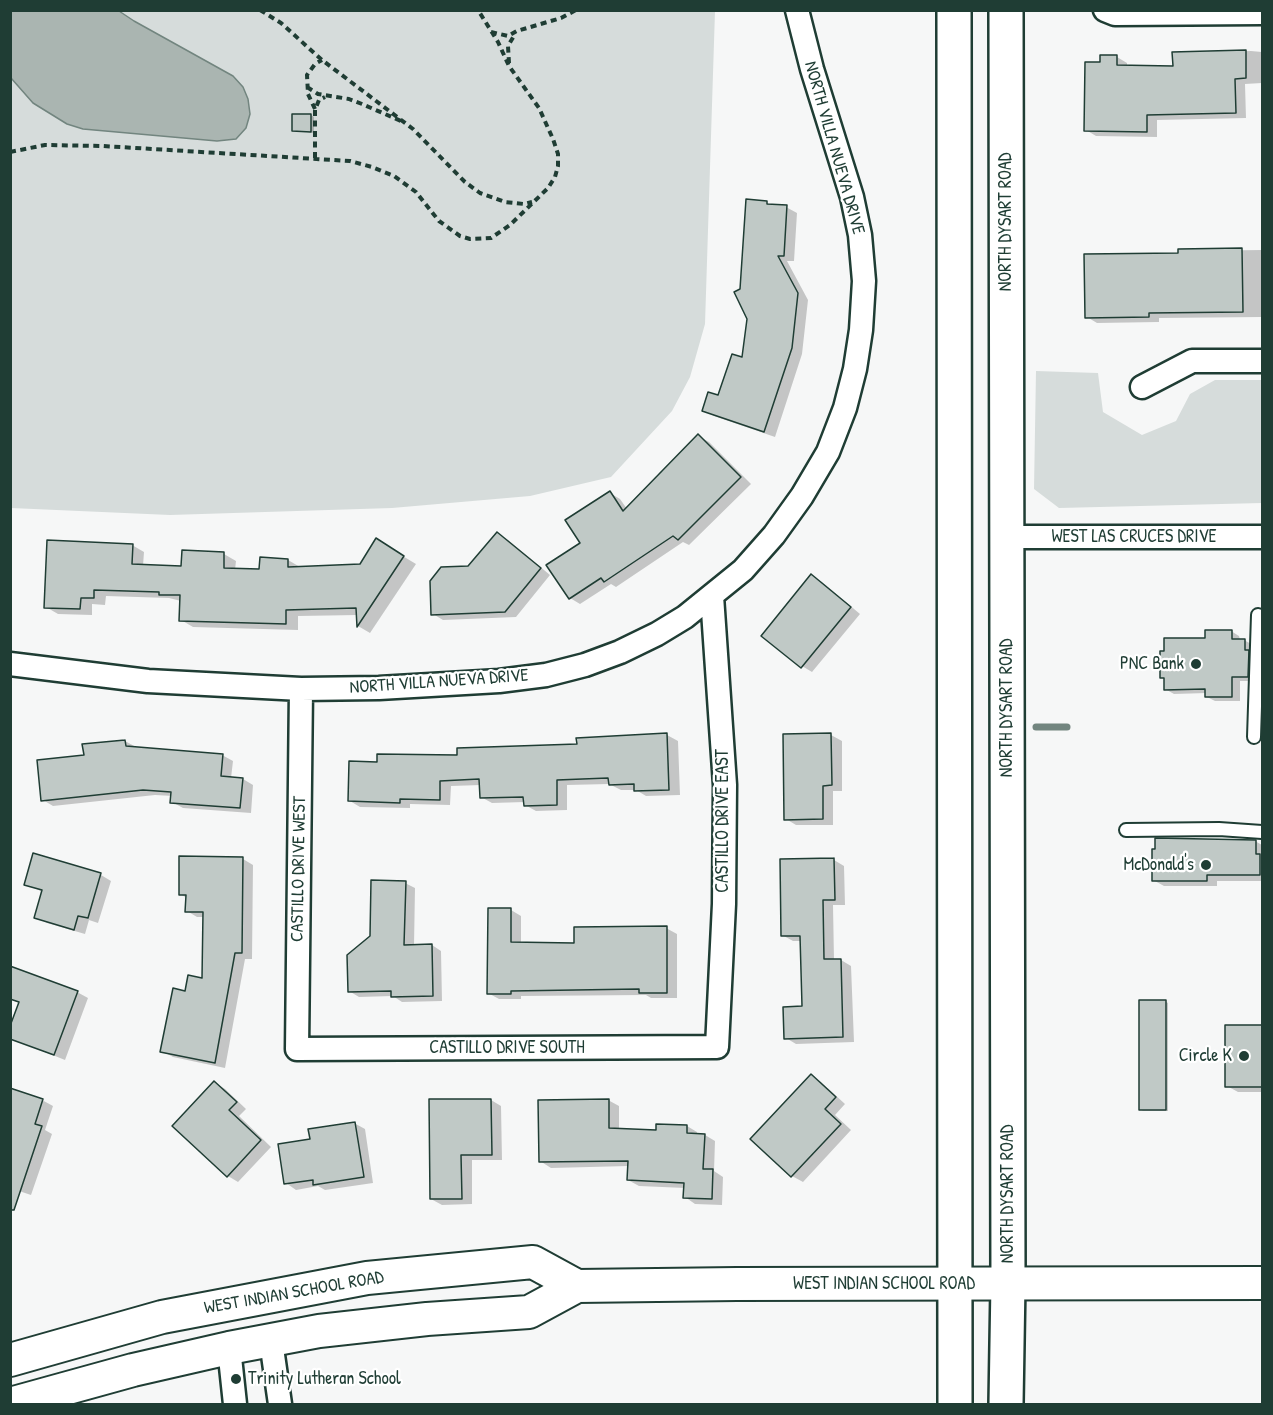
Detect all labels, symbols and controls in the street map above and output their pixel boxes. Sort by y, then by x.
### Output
street label: NORTH VILLA NUEVA DRIVE [799,59,869,237]
street label: NORTH DYSART ROAD [995,153,1017,291]
street label: WEST LAS CRUCES DRIVE [1052,526,1216,548]
street label: NORTH DYSART ROAD [996,639,1018,777]
place label: PNC Bank [1120,653,1184,675]
marker: PNC Bank [1189,657,1203,671]
street label: NORTH VILLA NUEVA DRIVE [349,665,529,699]
street label: CASTILLO DRIVE EAST [712,749,734,893]
street label: CASTILLO DRIVE WEST [287,796,311,942]
place label: McDonald's [1124,854,1194,876]
marker: McDonald's [1199,858,1213,872]
street label: CASTILLO DRIVE SOUTH [429,1037,585,1059]
place label: Circle K [1179,1045,1232,1067]
marker: Circle K [1237,1049,1251,1063]
street label: NORTH DYSART ROAD [997,1125,1019,1263]
street label: WEST INDIAN SCHOOL ROAD [203,1267,385,1319]
street label: WEST INDIAN SCHOOL ROAD [793,1273,975,1295]
place label: Trinity Lutheran School [248,1368,401,1390]
marker: Trinity Lutheran School [229,1372,243,1386]

